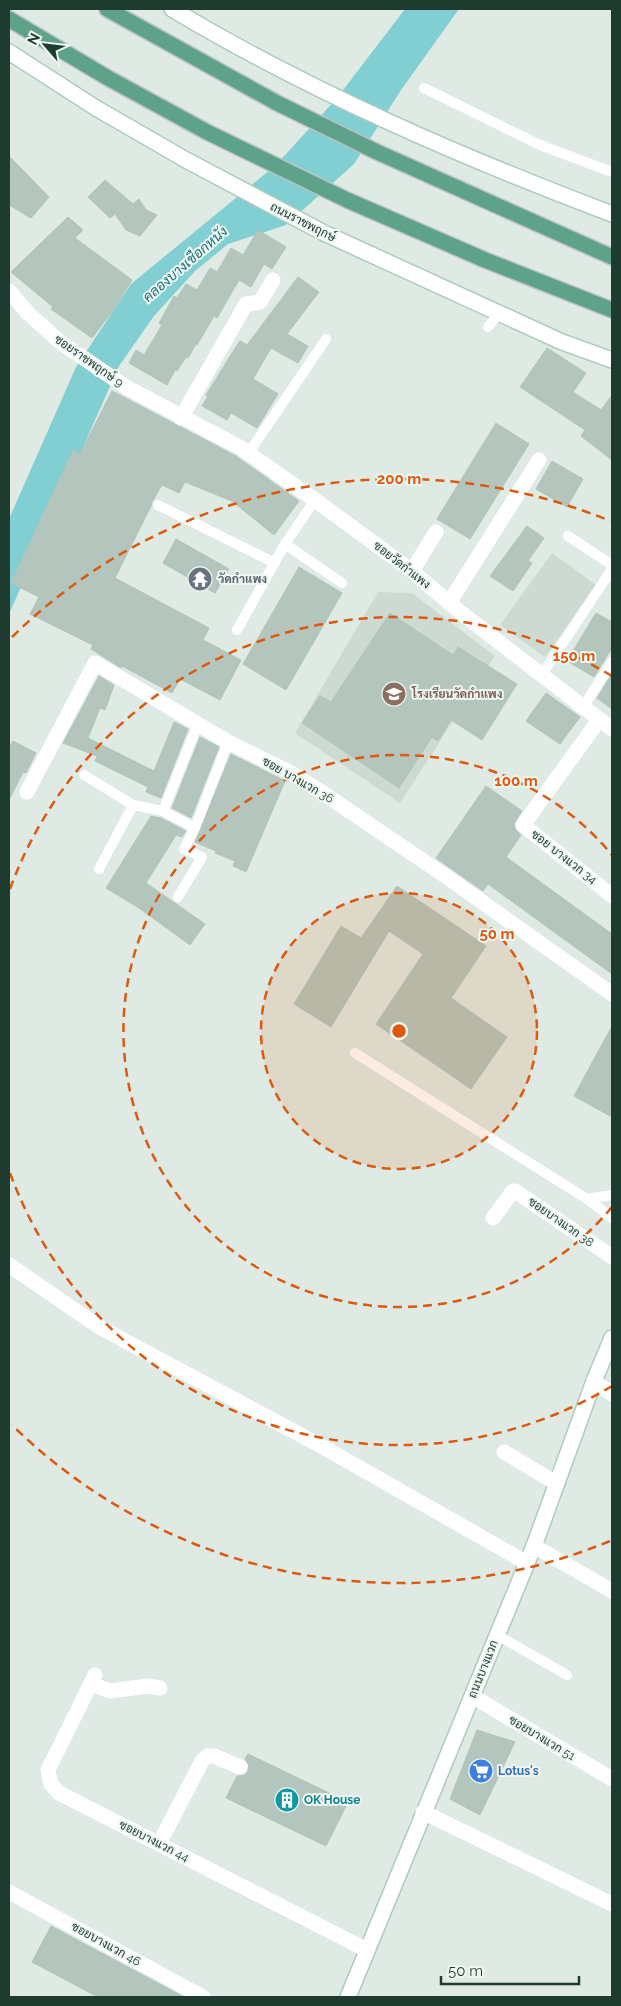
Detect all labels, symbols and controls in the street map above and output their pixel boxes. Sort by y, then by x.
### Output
north arrow [20,20,70,70]
text: N [24,30,43,47]
street label: ถนนราชพฤกษ์ [268,199,339,245]
water label: คลองบางเชือกหนัง [139,222,230,305]
street label: ซอยราชพฤกษ์ 9 [52,331,127,390]
text: 200 m [377,470,421,488]
street label: ซอยวัดกำแพง [371,538,433,592]
temple icon: วัดกำแพง [187,566,213,592]
place label: วัดกำแพง [218,572,267,586]
text: 150 m [553,647,595,665]
school or university icon: โรงเรียนวัดกำแพง [381,681,407,707]
place label: โรงเรียนวัดกำแพง [411,686,503,701]
street label: ซอย บางแวก 36 [260,754,336,806]
text: 100 m [494,772,538,790]
street label: ซอย บางแวก 34 [528,827,600,887]
text: 50 m [479,925,515,943]
centre of rings [390,1022,408,1040]
street label: ซอยบางแวก 38 [525,1194,597,1250]
street label: ถนนบางแวก [465,1638,501,1700]
street label: ซอยบางแวก 51 [506,1713,578,1763]
supermarket icon: Lotus's [468,1758,494,1784]
place label: Lotus's [498,1764,539,1778]
building icon: OK House [274,1787,300,1813]
place label: OK House [304,1793,360,1807]
street label: ซอยบางแวก 44 [117,1817,192,1865]
street label: ซอยบางแวก 46 [69,1919,143,1969]
scale bar [441,1954,578,1986]
text: 50 m [448,1962,483,1980]

